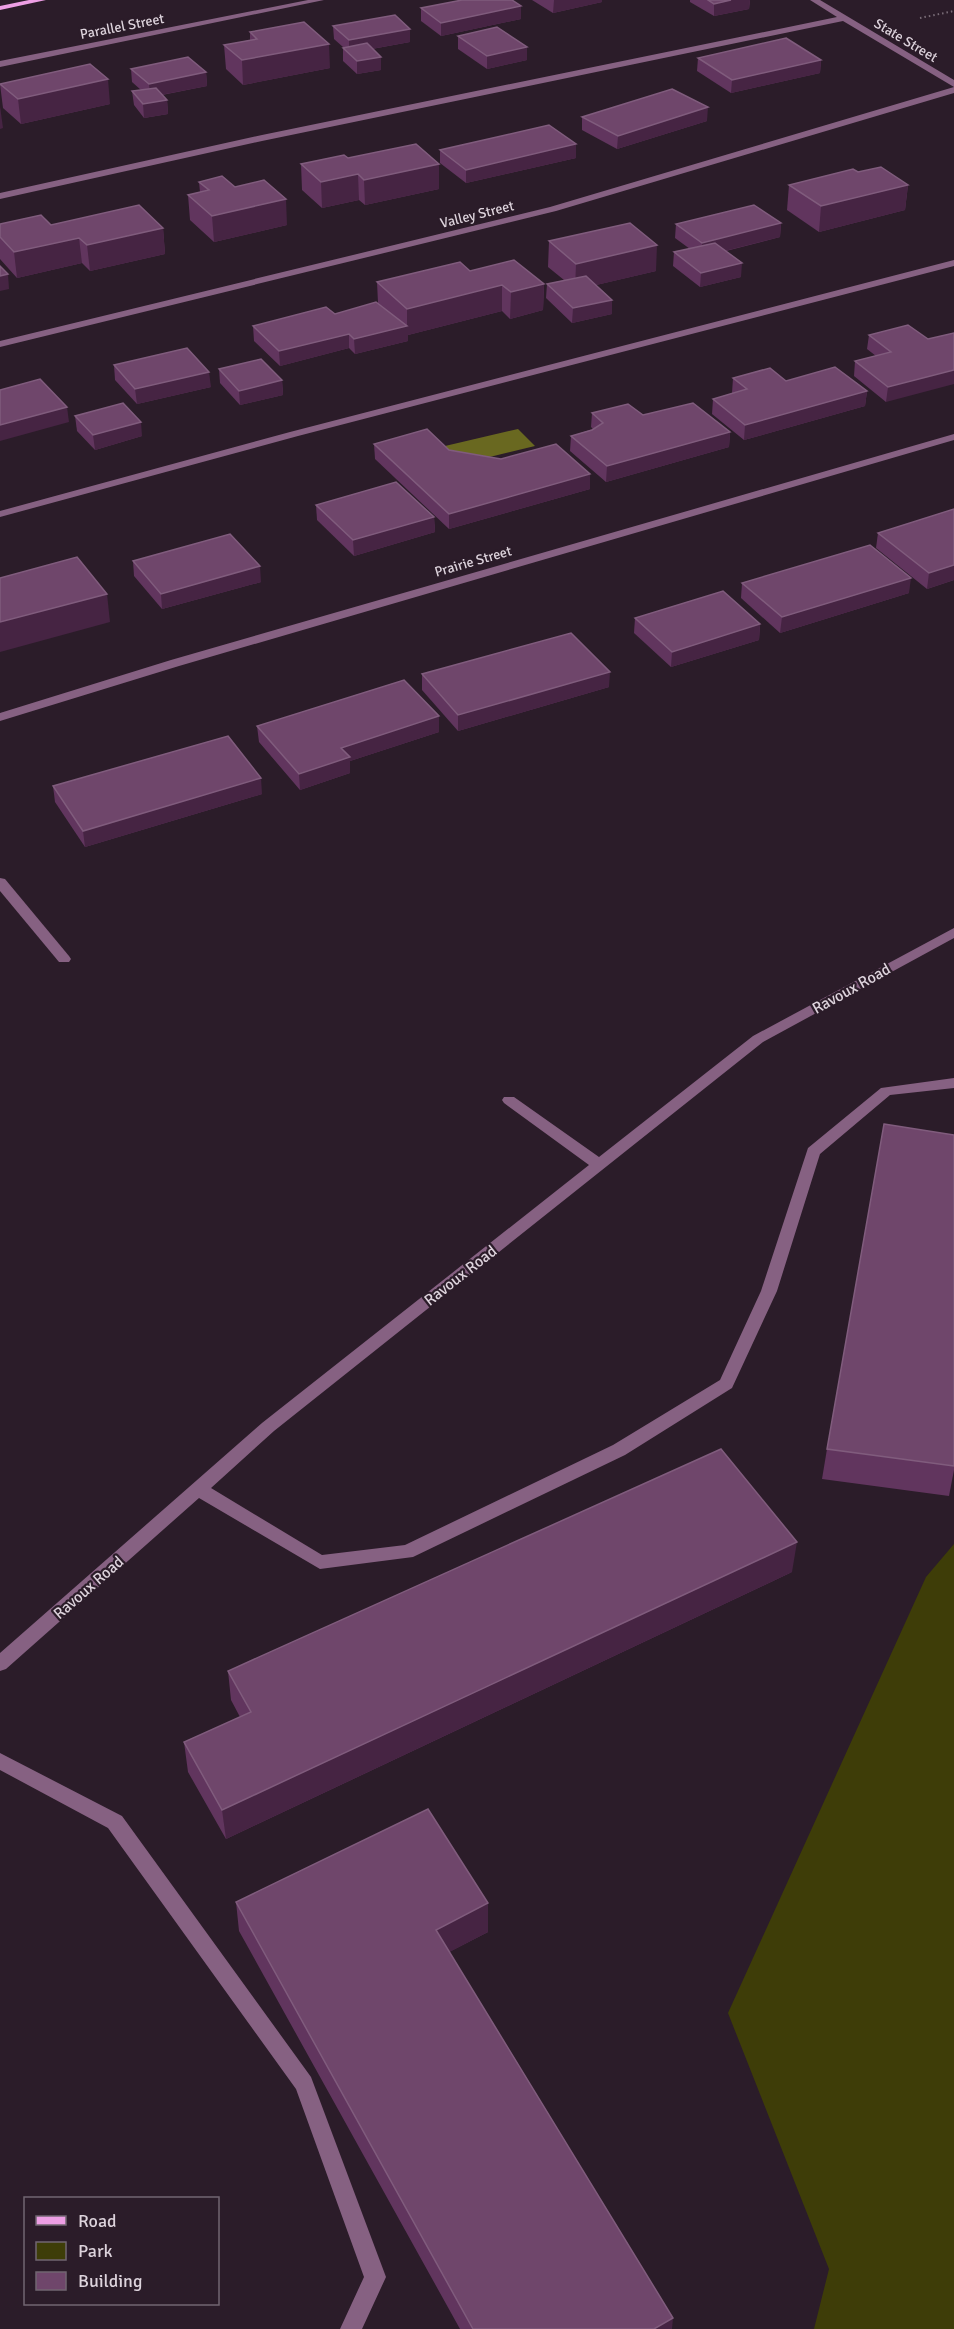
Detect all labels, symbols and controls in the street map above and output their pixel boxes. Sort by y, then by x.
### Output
street label: Parallel Street [79,10,166,43]
street label: State Street [871,15,941,66]
street label: Valley Street [438,197,516,232]
street label: Prairie Street [433,542,514,581]
street label: Ravoux Road [809,959,894,1019]
street label: Ravoux Road [420,1241,501,1310]
street label: Ravoux Road [49,1552,128,1624]
legend [24,2197,219,2305]
text: Road [78,2210,117,2232]
text: Park [78,2240,113,2262]
text: Building [78,2270,142,2292]

